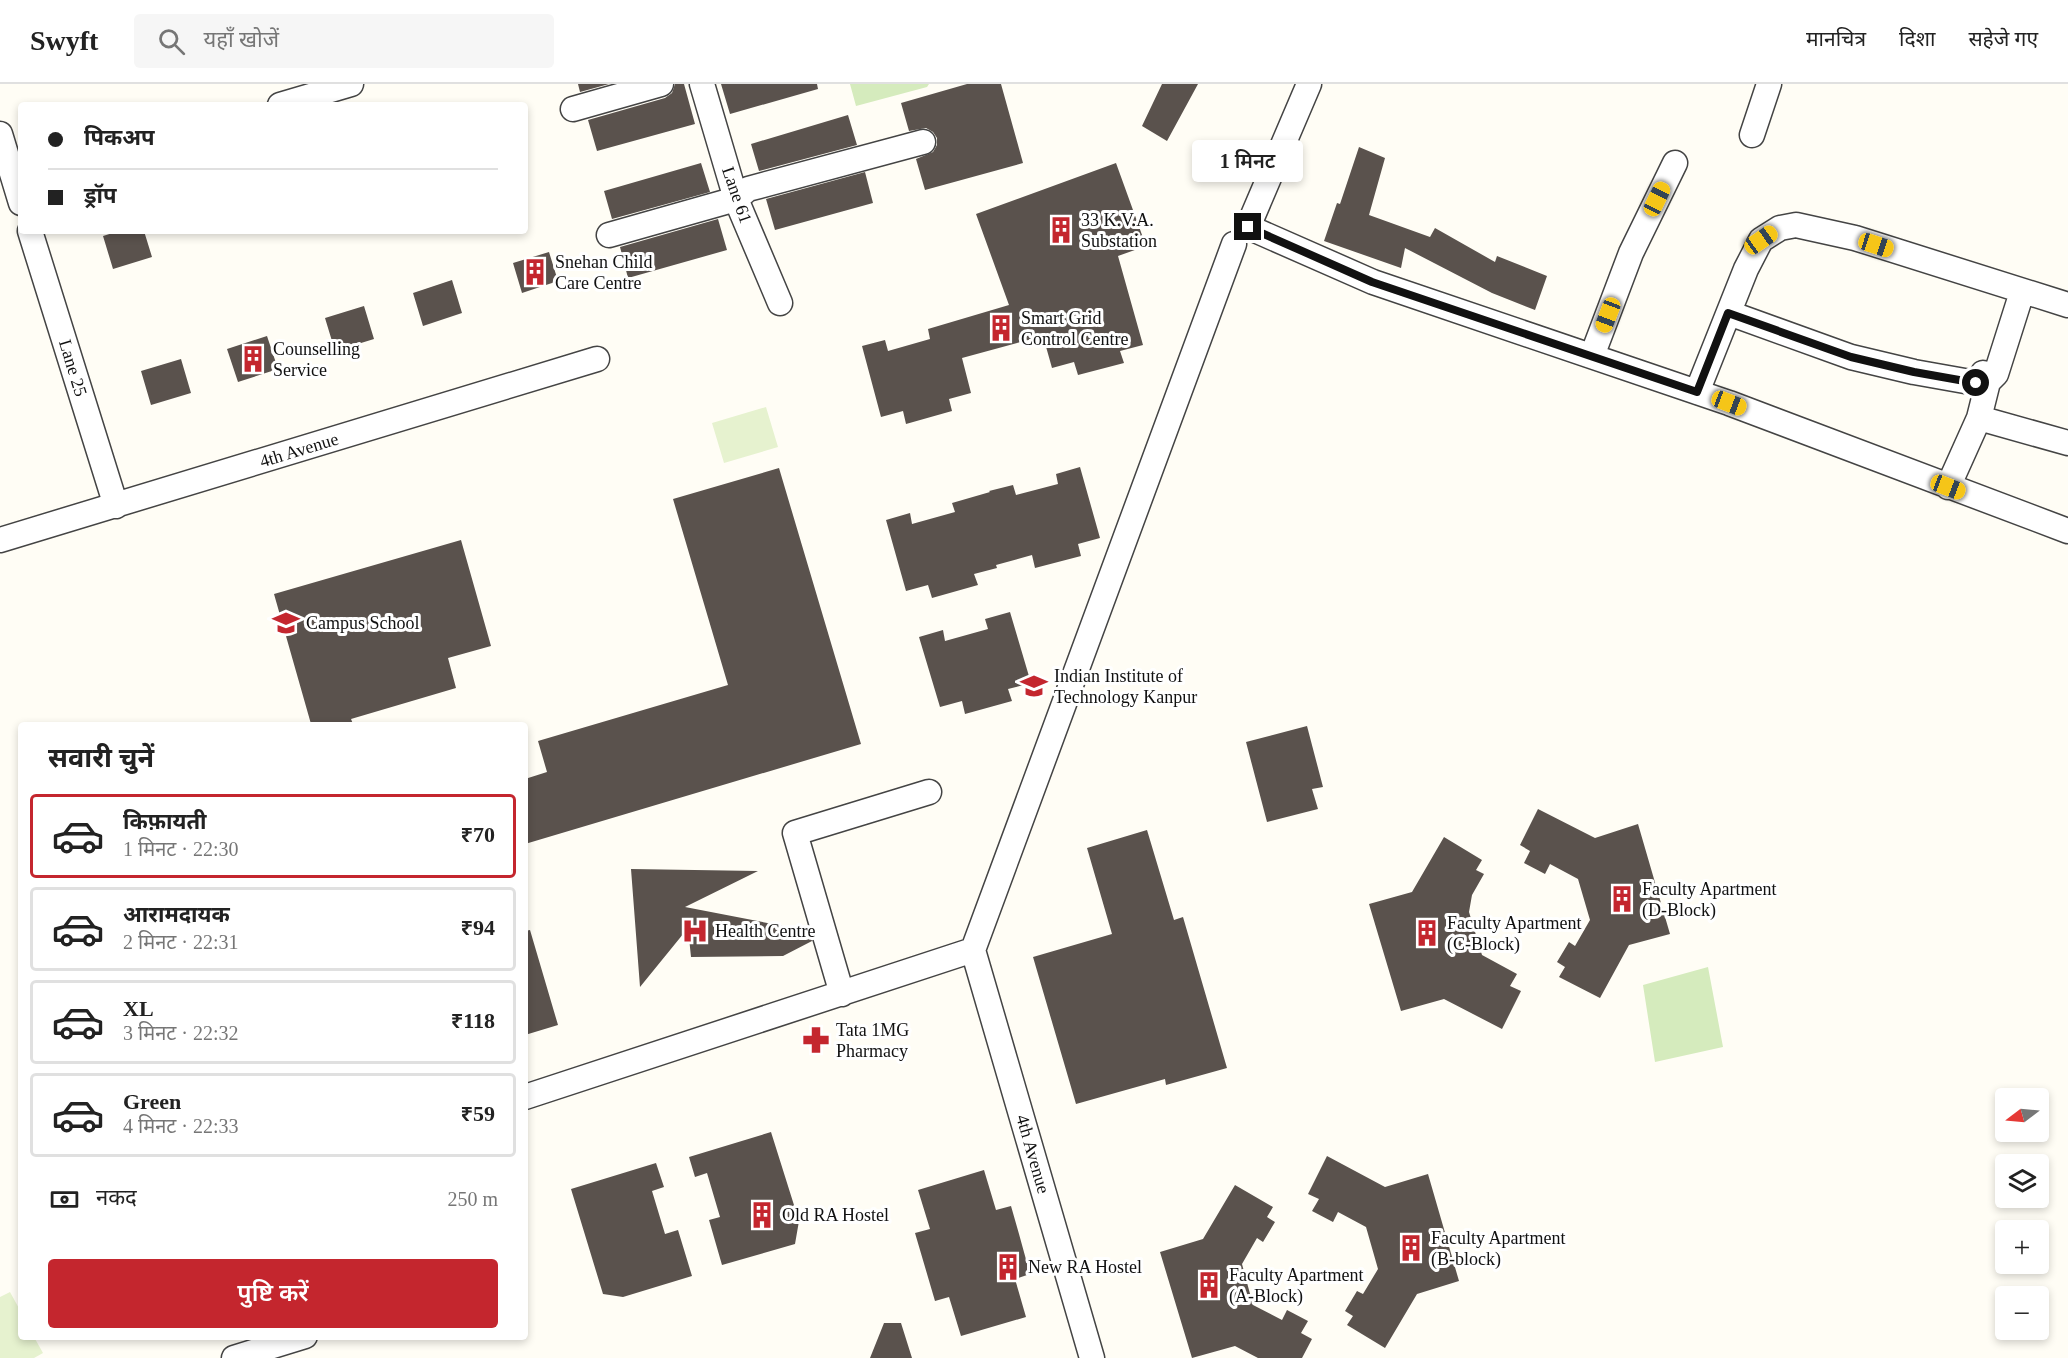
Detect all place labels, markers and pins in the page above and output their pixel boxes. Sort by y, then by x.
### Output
place label: 33 K.V.A. Substation [1081,210,1157,251]
building icon: 33 K.V.A. Substation [1046,215,1076,245]
place label: Snehan Child Care Centre [555,252,653,293]
building icon: Snehan Child Care Centre [520,257,550,287]
place label: Smart Grid Control Centre [1021,308,1128,349]
building icon: Smart Grid Control Centre [986,313,1016,343]
place label: Counselling Service [273,339,360,380]
building icon: Counselling Service [238,344,268,374]
school or university icon: Campus School [271,608,301,638]
place label: Campus School [306,613,420,633]
place label: Indian Institute of Technology Kanpur [1054,666,1197,707]
school or university icon: Indian Institute of Technology Kanpur [1019,671,1049,701]
place label: Faculty Apartment (D-Block) [1642,879,1776,921]
building icon: Faculty Apartment (D-Block) [1607,884,1637,914]
place label: Faculty Apartment (C-Block) [1447,913,1581,955]
hospital icon: Health Centre [680,916,710,946]
building icon: Faculty Apartment (C-Block) [1412,918,1442,948]
place label: Health Centre [715,921,815,941]
place label: Tata 1MG Pharmacy [836,1020,909,1061]
pharmacy icon: Tata 1MG Pharmacy [801,1025,831,1055]
building icon: Old RA Hostel [747,1200,777,1230]
place label: Old RA Hostel [782,1205,889,1225]
place label: Faculty Apartment (B-block) [1431,1228,1565,1270]
building icon: Faculty Apartment (B-block) [1396,1233,1426,1263]
building icon: New RA Hostel [993,1252,1023,1282]
place label: New RA Hostel [1028,1257,1142,1277]
place label: Faculty Apartment (A-Block) [1229,1265,1363,1307]
building icon: Faculty Apartment (A-Block) [1194,1270,1224,1300]

